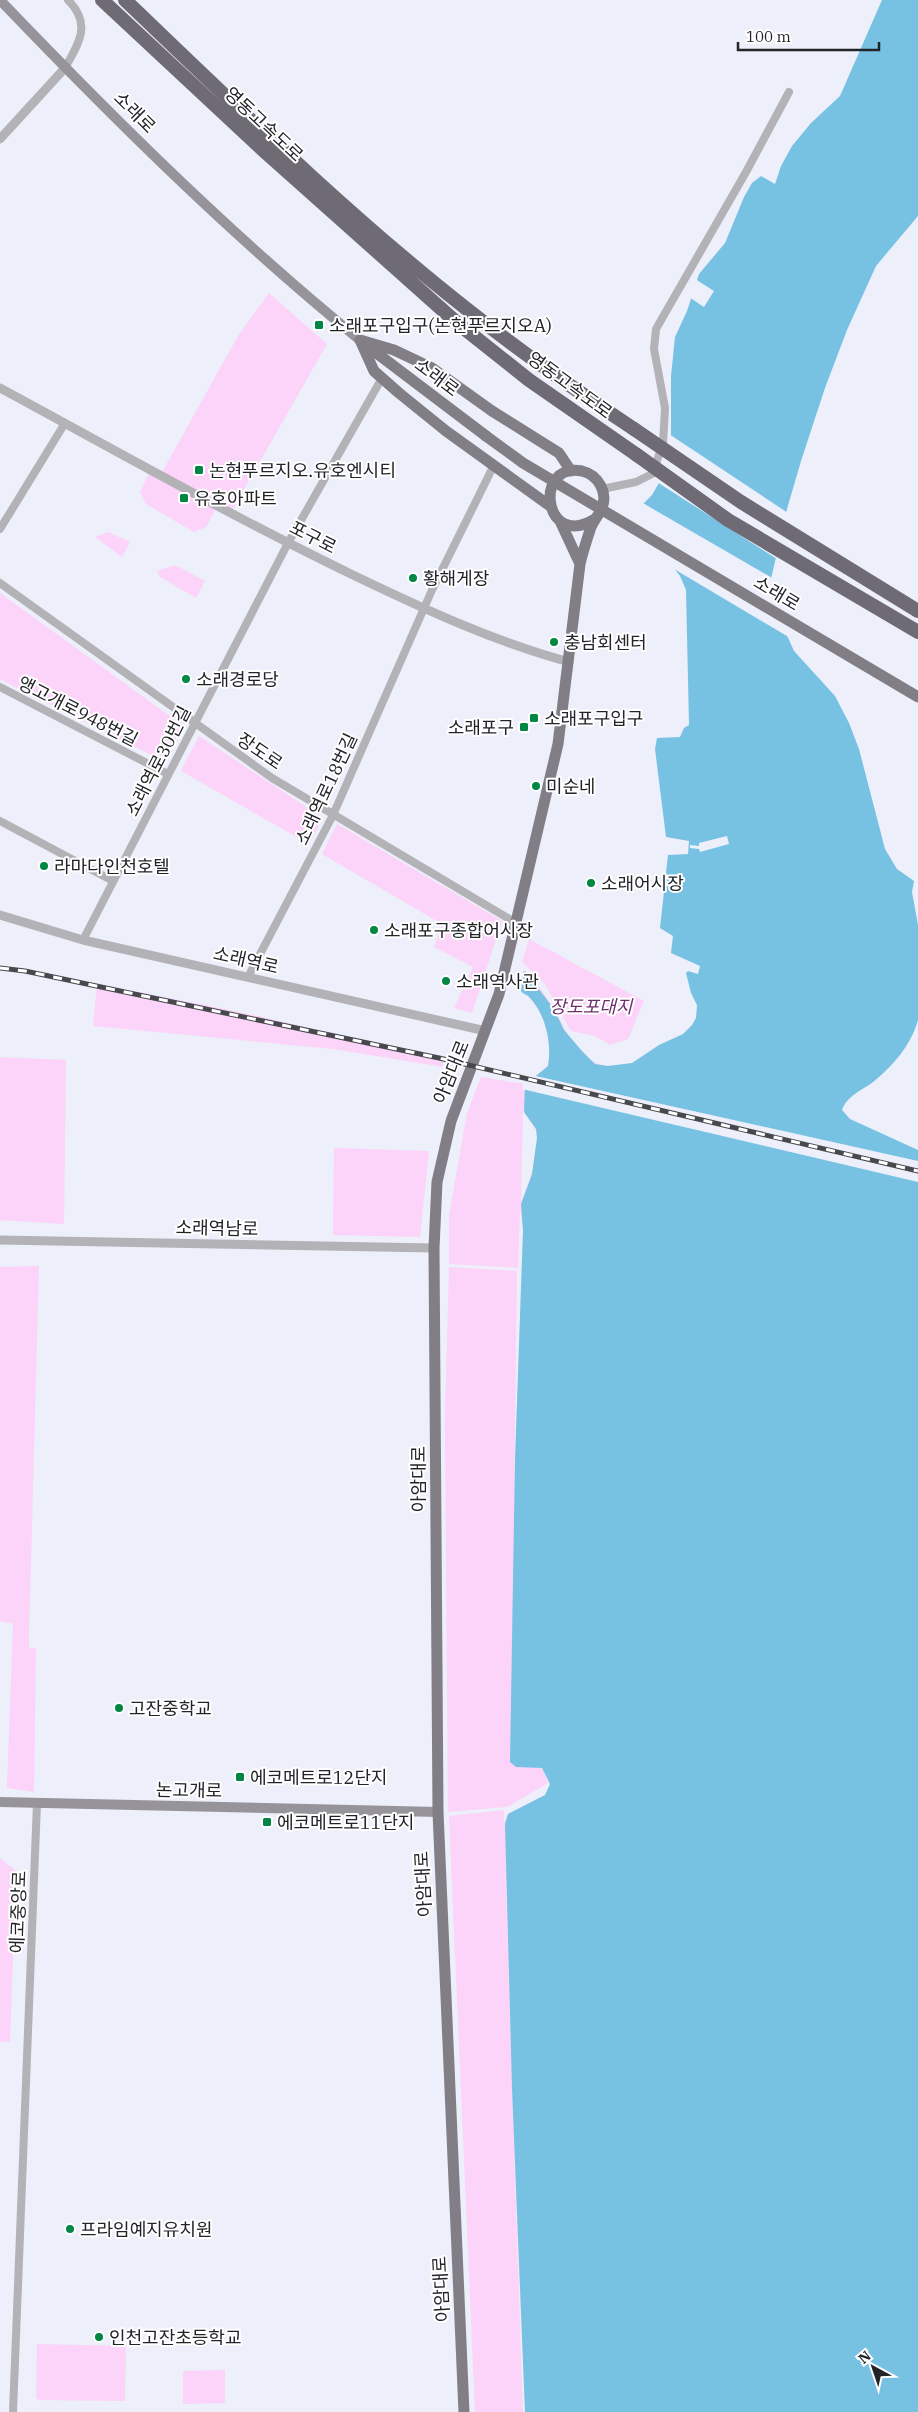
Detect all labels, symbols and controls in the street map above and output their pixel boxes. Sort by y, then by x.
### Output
scale bar [738,20,879,52]
text: 100 m [746,27,791,46]
street label: 영동고속도로 [220,82,308,166]
street label: 소래로 [109,86,161,138]
place label: 소래포구입구(논현푸르지오A) [329,314,552,337]
marker: 소래포구입구(논현푸르지오A) [313,319,325,331]
street label: 영동고속도로 [523,346,617,424]
street label: 소래로 [410,353,464,401]
place label: 논현푸르지오.유호엔시티 [209,459,396,482]
marker: 논현푸르지오.유호엔시티 [193,464,205,476]
place label: 유호아파트 [194,487,277,510]
marker: 유호아파트 [178,492,190,504]
street label: 포구로 [286,515,340,559]
place label: 황해게장 [423,567,489,590]
street label: 소래로 [750,570,804,616]
marker: 황해게장 [407,572,419,584]
place label: 충남회센터 [564,631,647,654]
marker: 충남회센터 [548,636,560,648]
place label: 소래경로당 [196,668,279,691]
street label: 앵고개로948번길 [14,671,142,751]
marker: 소래경로당 [180,673,192,685]
street label: 소래역로30번길 [120,702,196,820]
place label: 소래포구입구 [544,707,643,730]
marker: 소래포구입구 [528,712,540,724]
place label: 소래포구 [448,716,514,739]
marker: 소래포구 [518,721,530,733]
street label: 장도로 [233,728,287,774]
street label: 소래역로18번길 [290,729,362,849]
place label: 미순네 [546,775,596,798]
marker: 미순네 [530,780,542,792]
place label: 라마다인천호텔 [54,855,170,878]
marker: 라마다인천호텔 [38,860,50,872]
place label: 소래어시장 [601,872,684,895]
marker: 소래어시장 [585,877,597,889]
place label: 소래포구종합어시장 [384,919,533,942]
marker: 소래포구종합어시장 [368,924,380,936]
street label: 소래역로 [211,941,281,979]
place label: 소래역사관 [456,970,539,993]
marker: 소래역사관 [440,975,452,987]
park label: 장도포대지 [550,995,634,1018]
street label: 아암대로 [428,1037,474,1107]
street label: 소래역남로 [175,1216,259,1240]
street label: 아암대로 [407,1446,430,1512]
place label: 고잔중학교 [129,1697,212,1720]
marker: 고잔중학교 [113,1702,125,1714]
place label: 에코메트로12단지 [250,1766,388,1789]
marker: 에코메트로12단지 [234,1771,246,1783]
street label: 논고개로 [156,1778,222,1802]
place label: 에코메트로11단지 [277,1811,415,1834]
marker: 에코메트로11단지 [261,1816,273,1828]
street label: 아암대로 [410,1850,436,1918]
street label: 에코중앙로 [5,1870,31,1954]
place label: 프라임예지유치원 [80,2218,212,2241]
marker: 프라임예지유치원 [64,2223,76,2235]
street label: 아암대로 [428,2255,454,2323]
place label: 인천고잔초등학교 [109,2326,241,2349]
marker: 인천고잔초등학교 [93,2331,105,2343]
north arrow [848,2342,898,2392]
text: N [855,2347,875,2367]

